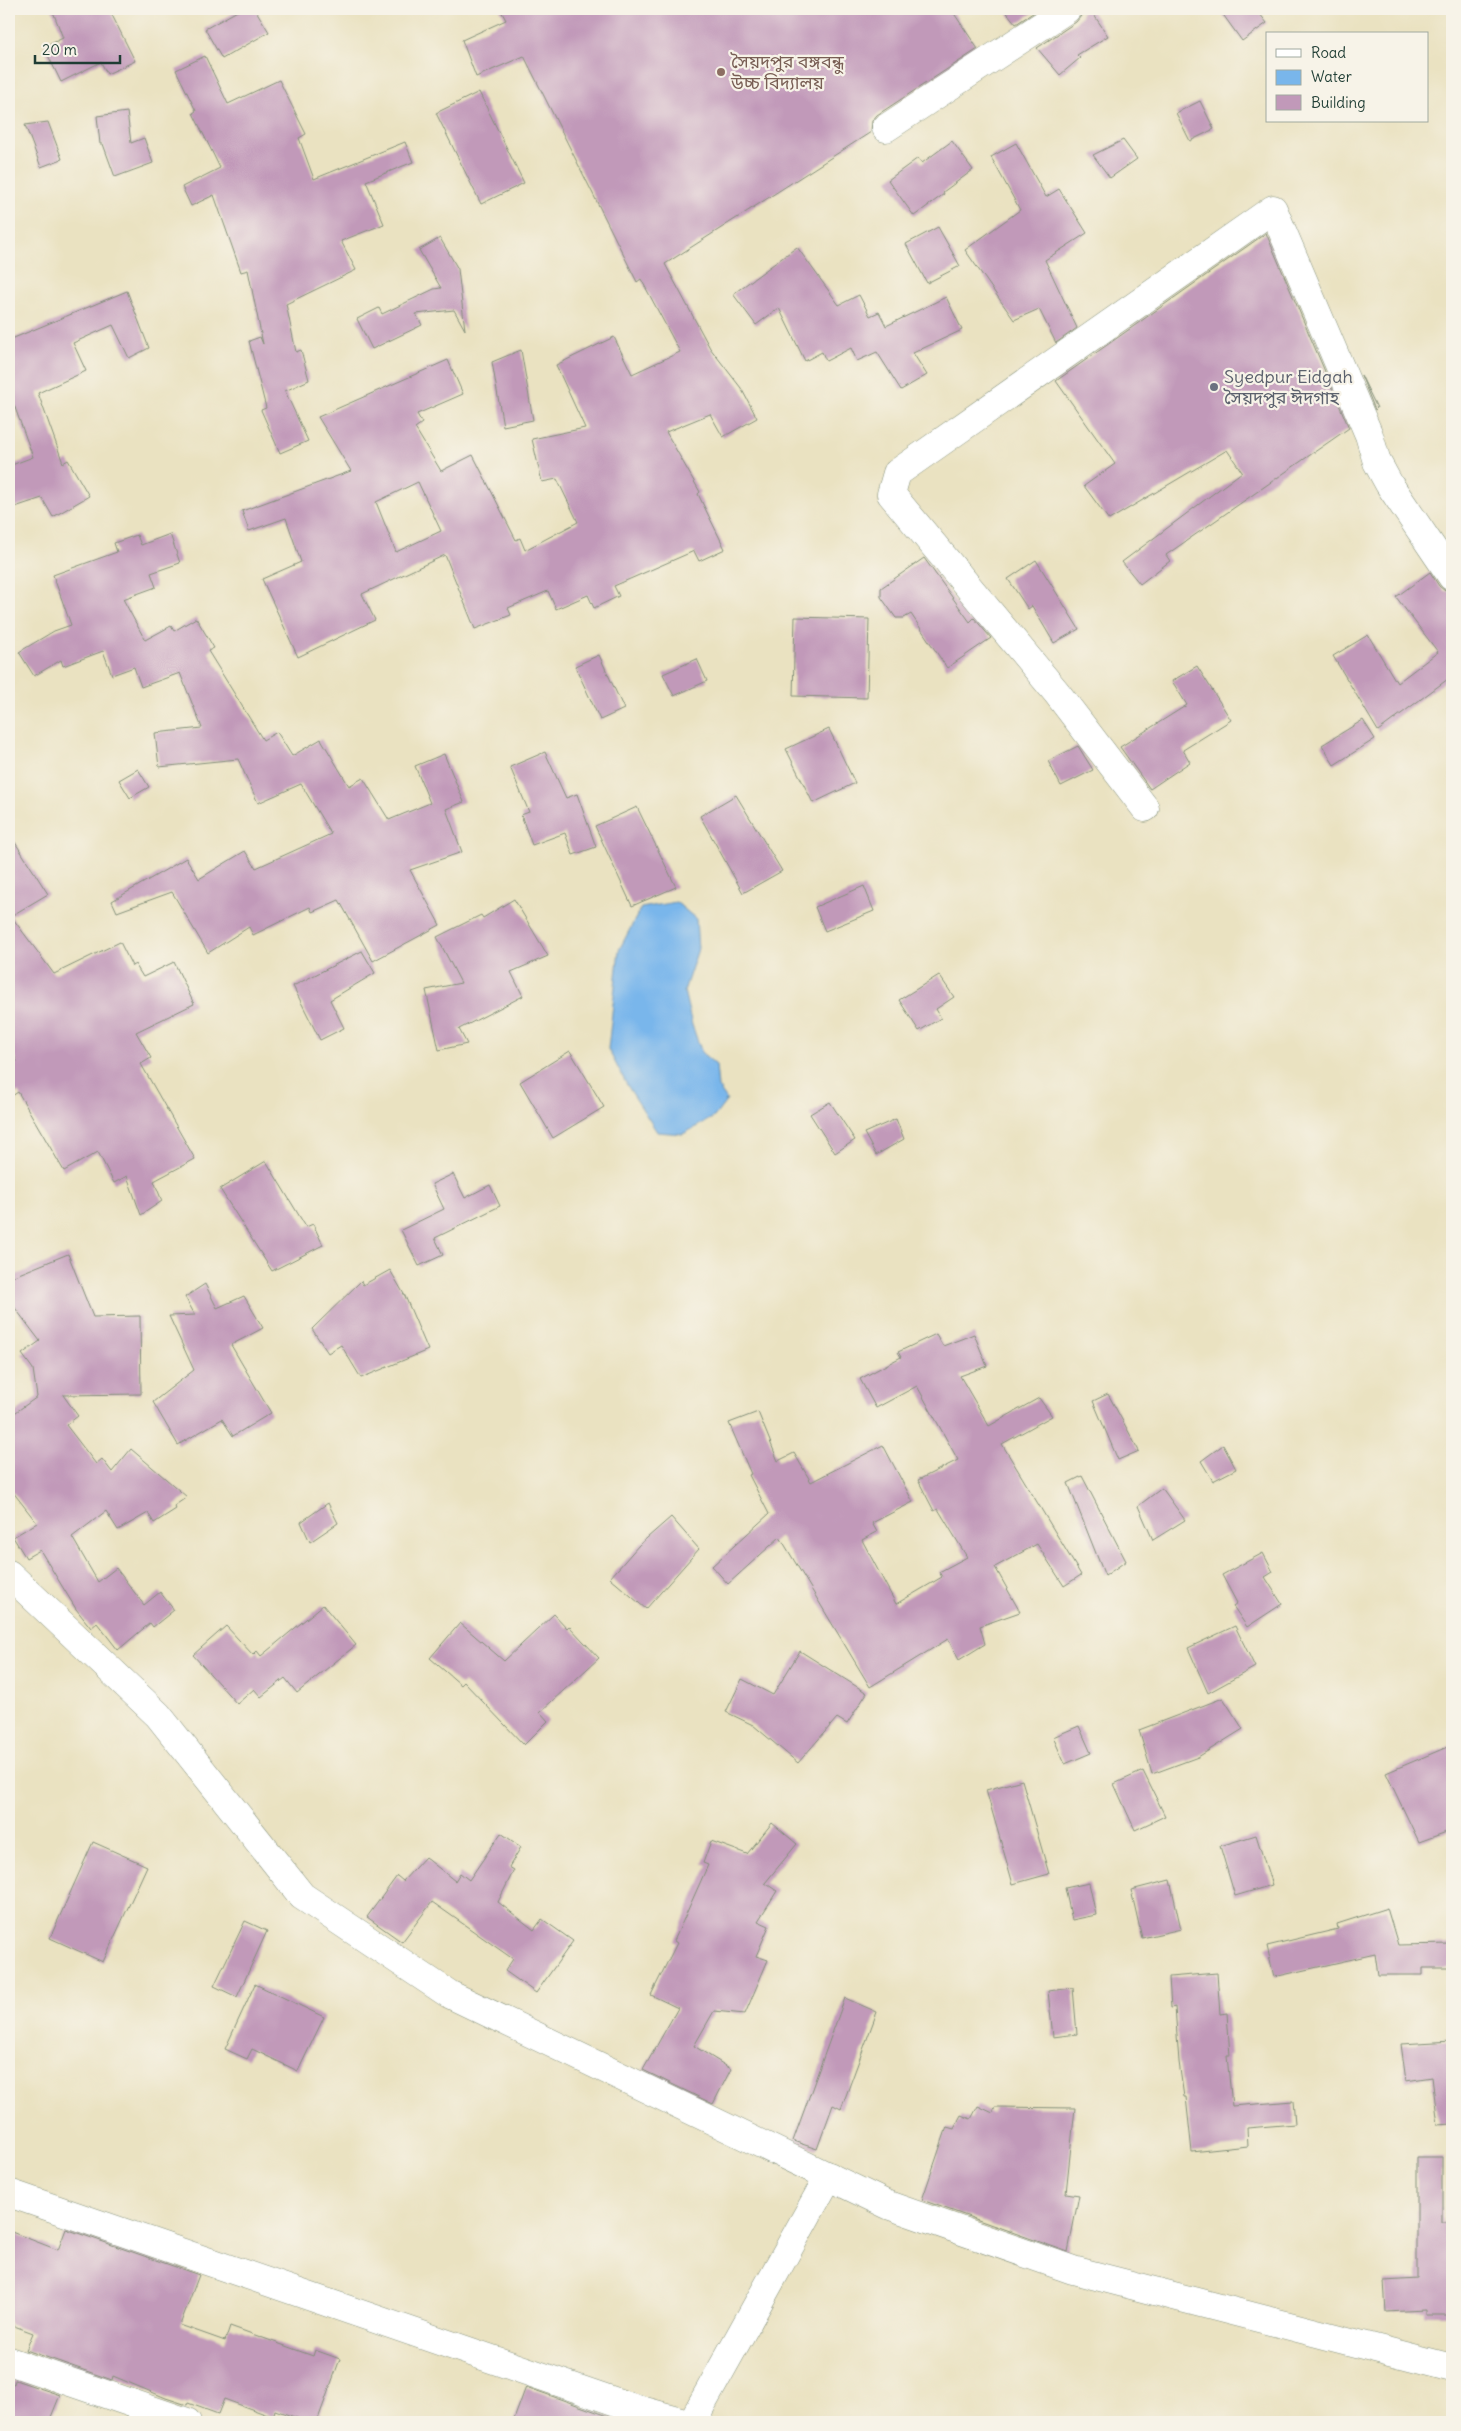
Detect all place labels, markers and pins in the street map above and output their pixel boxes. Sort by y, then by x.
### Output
place label: সৈয়দপুর বঙ্গবন্ধু উচ্চ বিদ্যালয় [730,50,845,94]
marker: সৈয়দপুর বঙ্গবন্ধু উচ্চ বিদ্যালয় [715,66,727,78]
place label: Syedpur Eidgah সৈয়দপুর ঈদগাহ [1223,365,1353,409]
marker: Syedpur Eidgah সৈয়দপুর ঈদগাহ [1208,381,1220,393]

